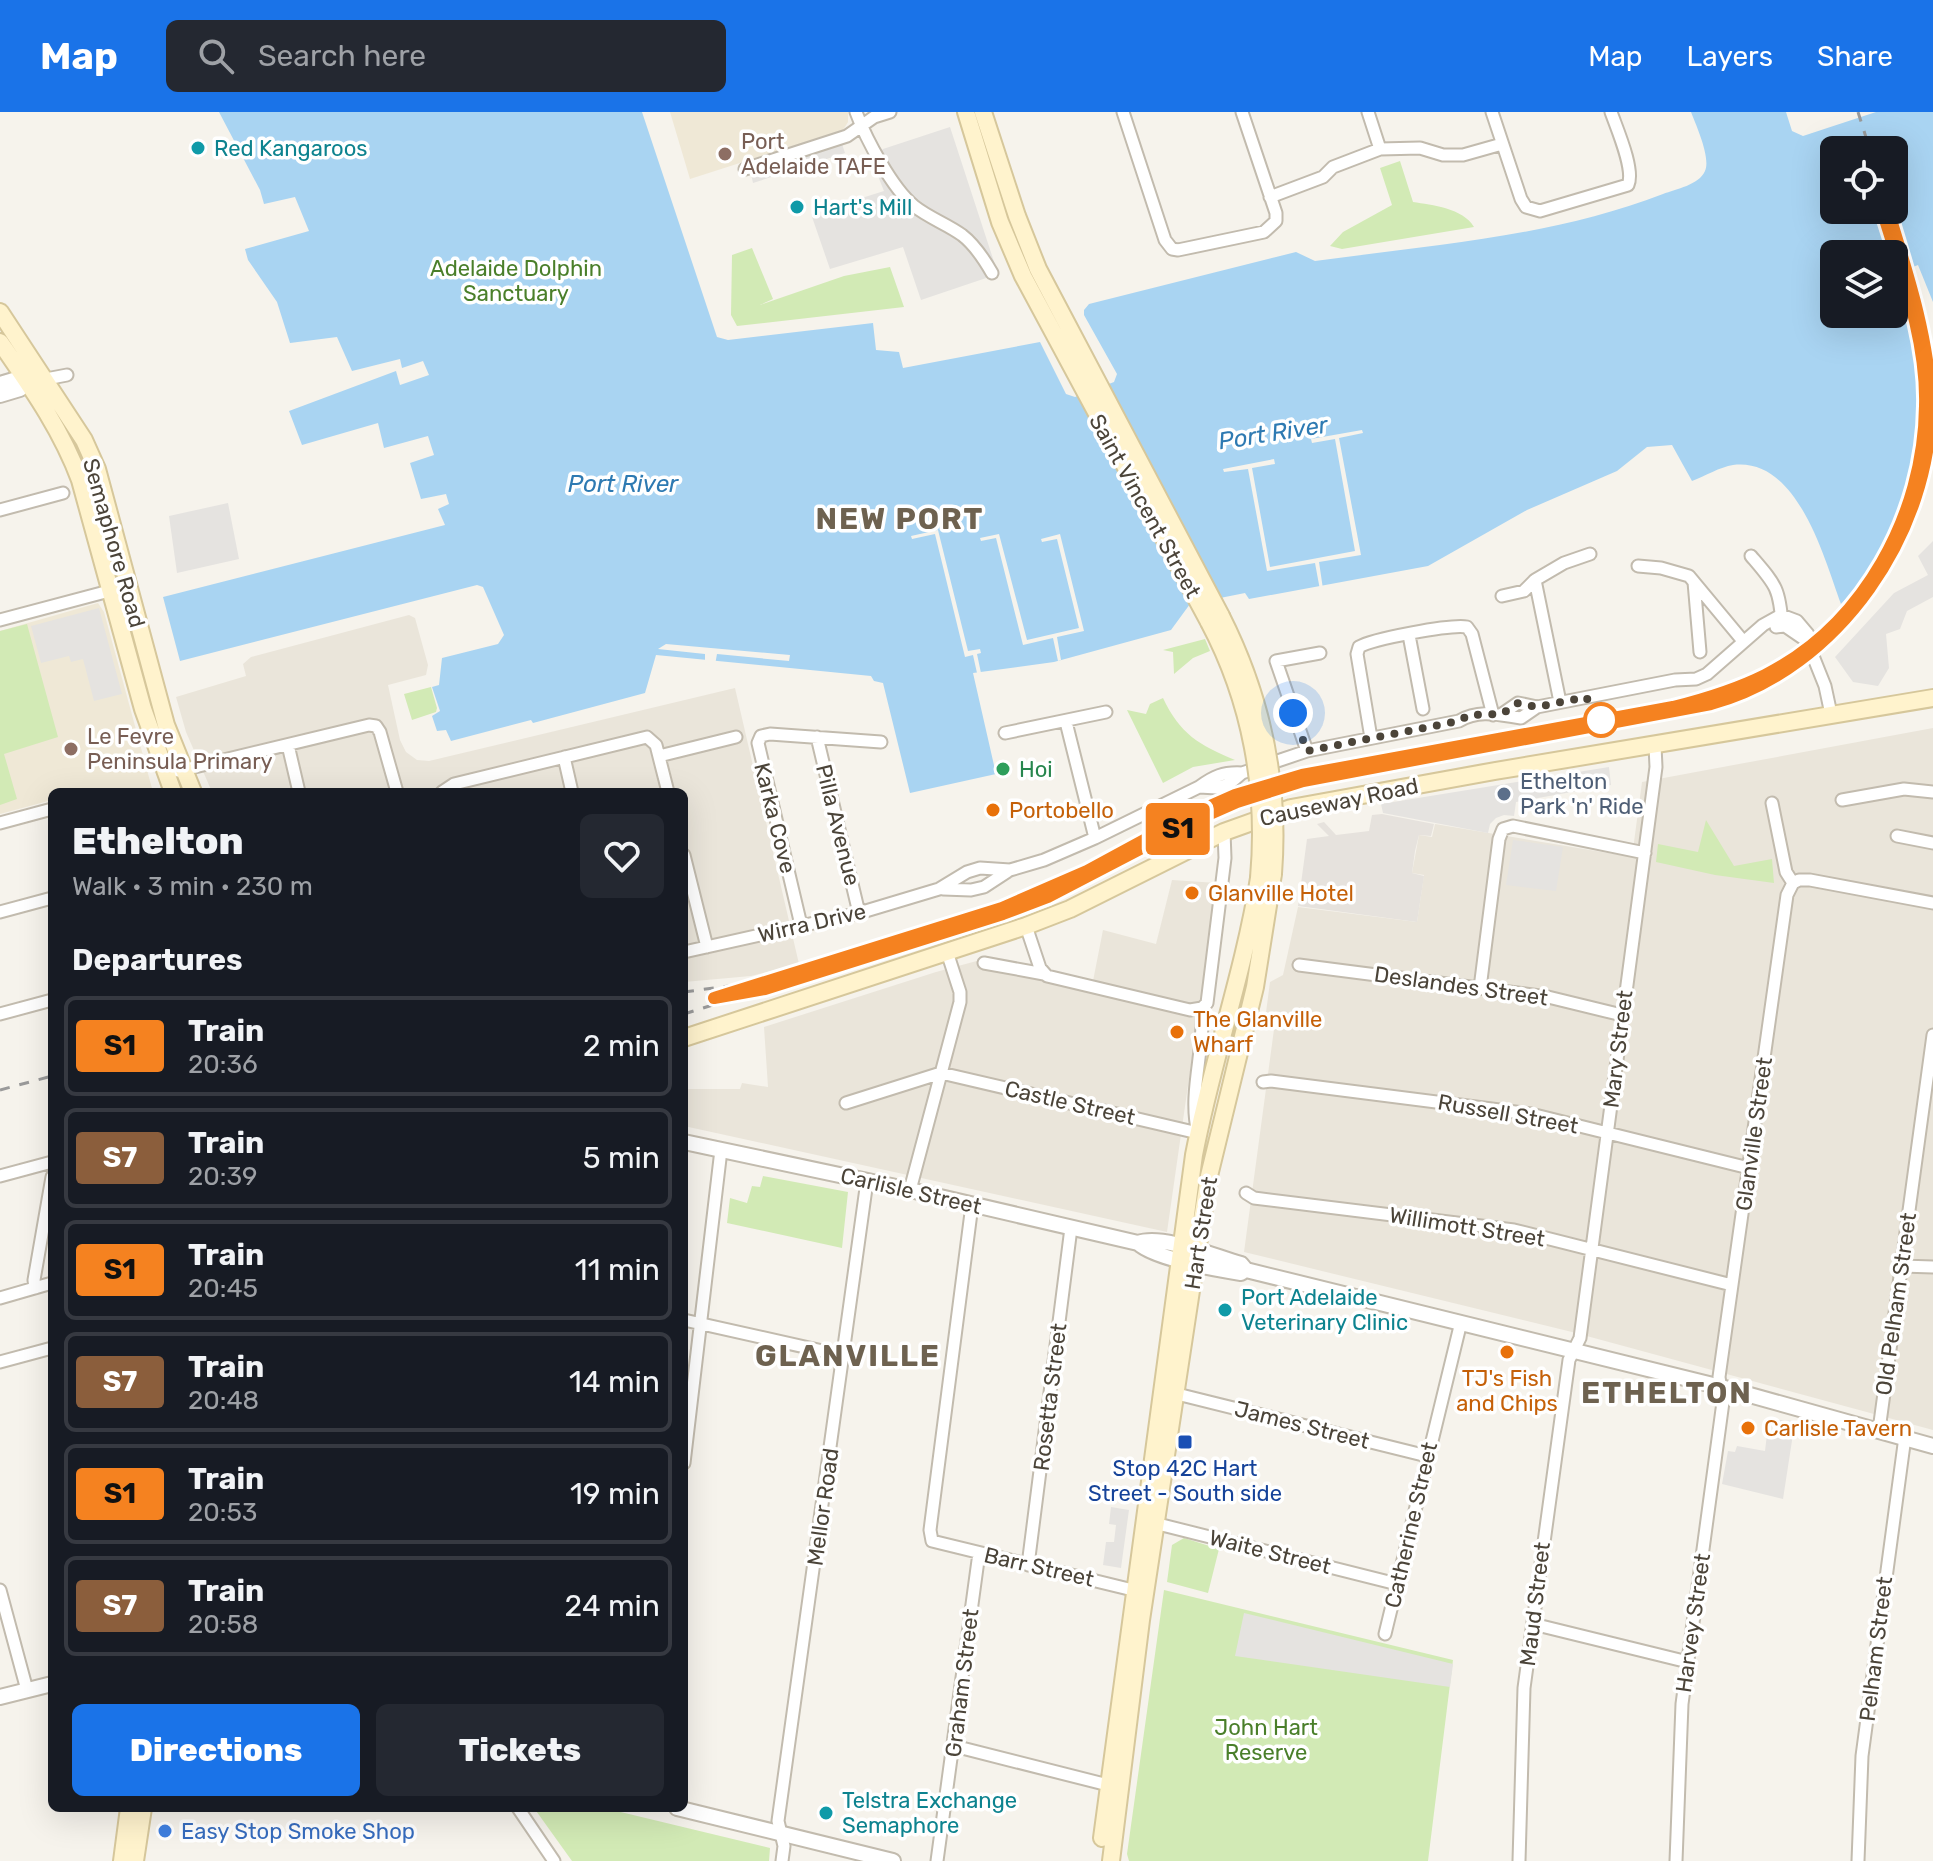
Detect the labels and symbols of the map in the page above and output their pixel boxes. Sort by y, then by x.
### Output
place label: Port Adelaide TAFE [741,128,886,180]
place label: Red Kangaroos [214,135,368,162]
marker: Red Kangaroos [189,139,207,157]
marker: Port Adelaide TAFE [716,145,734,163]
place label: Hart's Mill [813,194,912,221]
marker: Hart's Mill [788,198,806,216]
park label: Adelaide Dolphin Sanctuary [430,255,602,307]
street label: Saint Vincent Street [1083,409,1207,603]
water label: Port River [1216,410,1331,455]
street label: Semaphore Road [77,455,151,631]
water label: Port River [568,470,679,498]
district label: NEW PORT [816,501,984,537]
your location [1273,693,1313,733]
unlabelled marker [1584,703,1618,737]
place label: Le Fevre Peninsula Primary [87,723,273,775]
marker: Le Fevre Peninsula Primary [62,740,80,758]
place label: Hoi [1019,756,1053,783]
street label: Karka Cove [748,760,802,876]
marker: Hoi [994,760,1012,778]
street label: Pilla Avenue [810,761,866,889]
place label: Ethelton Park 'n' Ride [1520,768,1644,820]
street label: Causeway Road [1257,772,1421,832]
marker: Ethelton Park 'n' Ride [1495,785,1513,803]
place label: Portobello [1009,797,1114,824]
marker: Portobello [984,801,1002,819]
line badge: S1 [1142,803,1214,855]
place label: Glanville Hotel [1208,880,1354,907]
marker: Glanville Hotel [1183,884,1201,902]
street label: Wirra Drive [755,897,869,949]
street label: Deslandes Street [1372,960,1550,1012]
street label: Mary Street [1597,988,1639,1109]
place label: The Glanville Wharf [1193,1006,1322,1058]
marker: The Glanville Wharf [1168,1023,1186,1041]
street label: Glanville Street [1730,1055,1778,1213]
street label: Castle Street [1002,1075,1138,1131]
street label: Russell Street [1436,1088,1581,1140]
street label: Carlisle Street [838,1162,984,1220]
street label: Hart Street [1179,1174,1223,1291]
street label: Willimott Street [1387,1201,1547,1253]
street label: Old Pelham Street [1870,1210,1922,1397]
place label: Port Adelaide Veterinary Clinic [1241,1284,1408,1336]
marker: Port Adelaide Veterinary Clinic [1216,1301,1234,1319]
street label: Rosetta Street [1028,1321,1073,1472]
district label: GLANVILLE [755,1338,941,1374]
marker: TJ's Fish and Chips [1498,1343,1516,1361]
place label: TJ's Fish and Chips [1456,1365,1558,1417]
district label: ETHELTON [1581,1375,1753,1411]
street label: James Street [1232,1395,1373,1455]
place label: Carlisle Tavern [1764,1415,1912,1442]
marker: Carlisle Tavern [1739,1419,1757,1437]
marker: Stop 42C Hart Street - South side [1176,1433,1194,1451]
street label: Catherine Street [1379,1439,1443,1611]
street label: Mellor Road [801,1446,845,1568]
place label: Stop 42C Hart Street - South side [1088,1455,1282,1507]
street label: Waite Street [1206,1524,1334,1580]
street label: Maud Street [1514,1540,1556,1668]
street label: Barr Street [981,1541,1097,1593]
street label: Harvey Street [1670,1551,1716,1694]
street label: Pelham Street [1854,1575,1898,1723]
street label: Graham Street [939,1607,985,1759]
park label: John Hart Reserve [1214,1714,1318,1766]
place label: Telstra Exchange Semaphore [842,1787,1017,1839]
marker: Telstra Exchange Semaphore [817,1804,835,1822]
place label: Easy Stop Smoke Shop [181,1818,415,1845]
marker: Easy Stop Smoke Shop [156,1822,174,1840]

